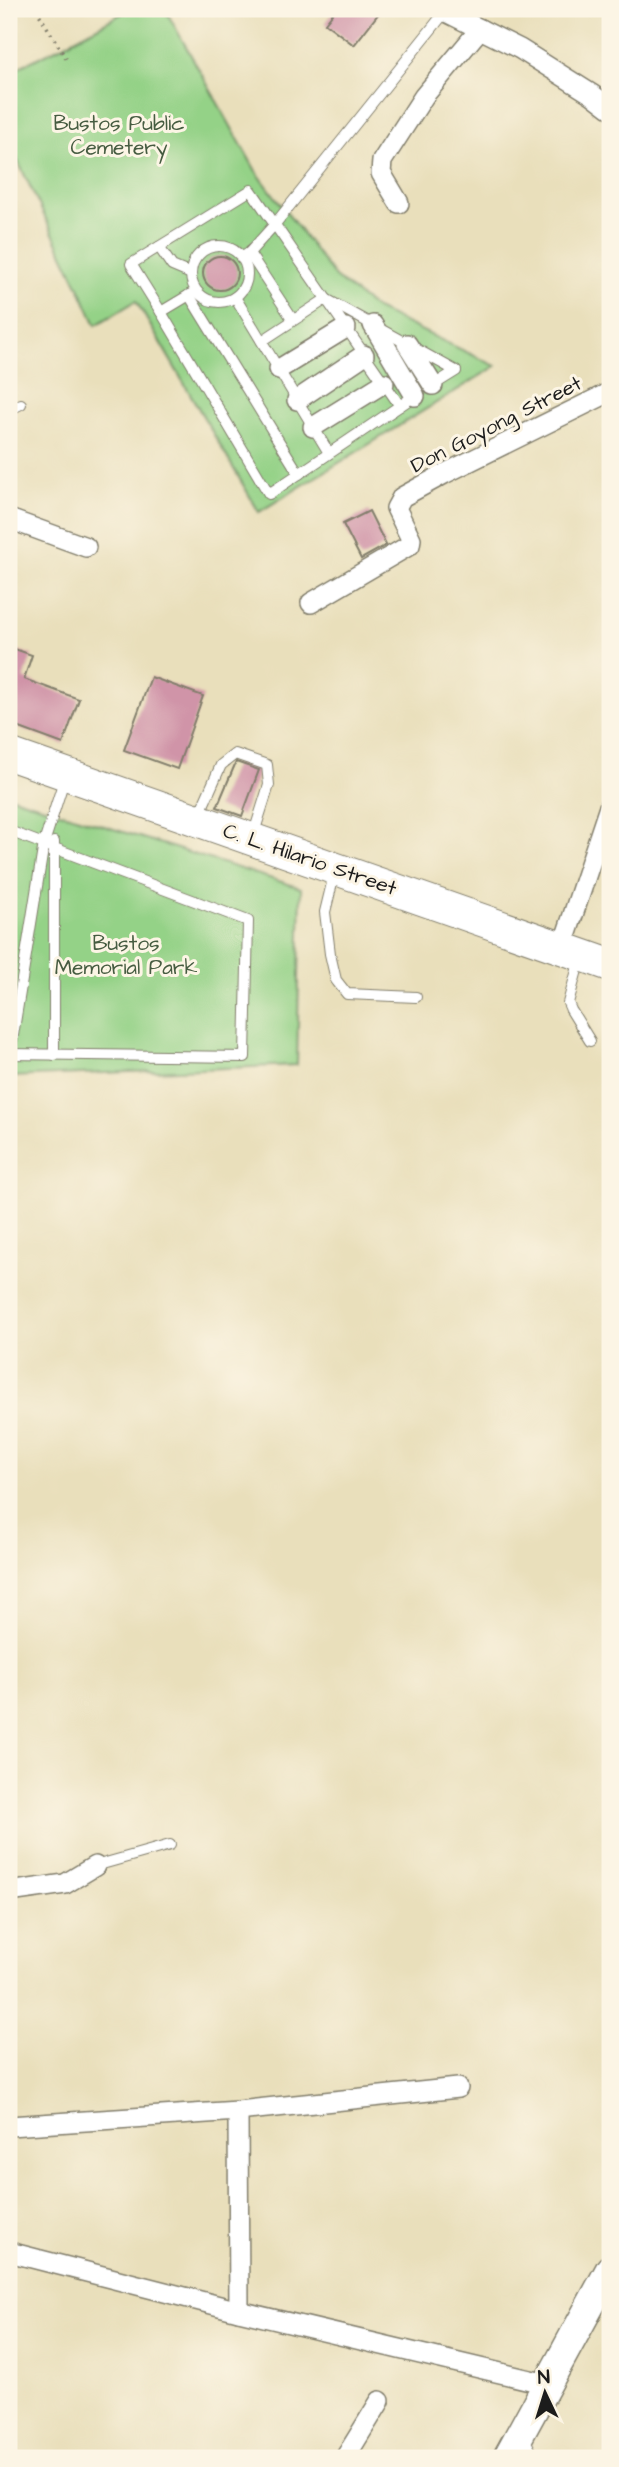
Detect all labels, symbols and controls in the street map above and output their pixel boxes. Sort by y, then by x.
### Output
park label: Bustos Public Cemetery [53,109,185,164]
street label: Don Goyong Street [406,368,588,482]
street label: C. L. Hilario Street [219,816,401,903]
park label: Bustos Memorial Park [55,929,197,982]
north arrow [510,2358,580,2428]
text: N [537,2364,551,2391]

